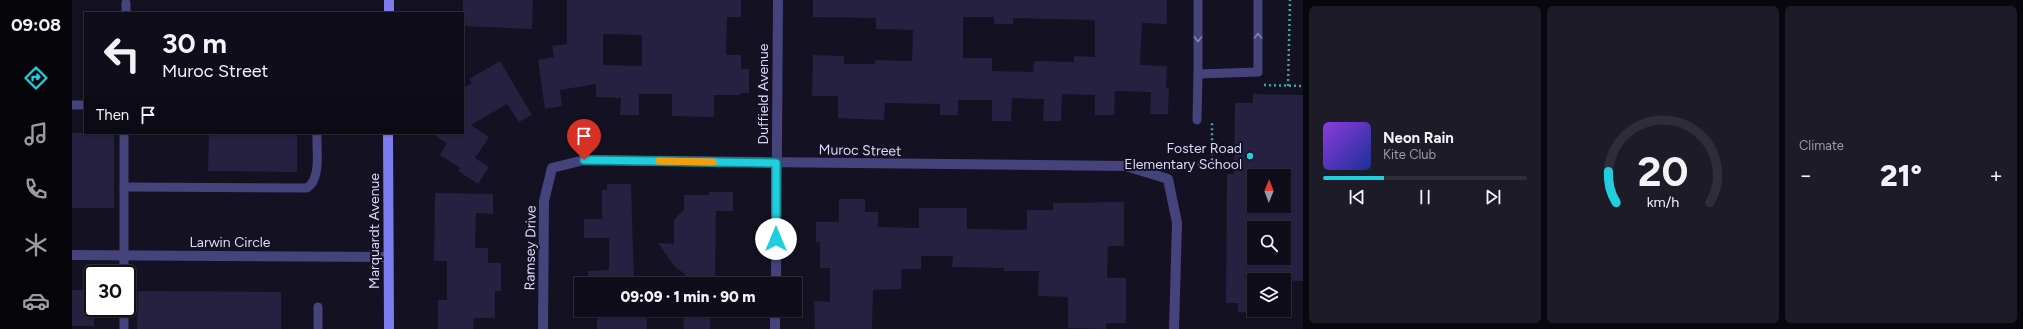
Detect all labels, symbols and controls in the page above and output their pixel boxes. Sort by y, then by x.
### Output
text: 09:08 [11,14,61,36]
text: 30 m [162,26,227,60]
icon: left [96,28,148,80]
one-way arrow [1254,33,1262,39]
one-way arrow [1194,36,1202,42]
street label: Duffield Avenue [755,43,772,144]
text: Muroc Street [162,60,268,82]
icon: directions [22,64,50,92]
icon: arrive [137,104,159,126]
text: Then [96,106,129,124]
pin [567,119,601,160]
icon: music [22,120,50,148]
icon: arrive [573,125,595,147]
text: Neon Rain [1383,129,1454,147]
text: Climate [1799,138,1844,153]
place label: Foster Road Elementary School [1124,140,1242,173]
street label: Muroc Street [818,141,902,160]
text: 20 [1637,145,1689,195]
text: Kite Club [1383,147,1436,162]
marker: Foster Road Elementary School [1245,151,1255,161]
text: 21° [1880,157,1922,194]
text: − [1799,162,1813,189]
text: + [1989,162,2003,189]
north arrow [1247,169,1291,213]
map controls [1247,169,1291,317]
street label: Marquardt Avenue [366,173,383,289]
icon: phone [22,175,50,203]
icon: previous [1346,186,1368,208]
icon: pause [1414,186,1436,208]
icon: next [1482,186,1504,208]
text: km/h [1647,192,1679,210]
street label: Ramsey Drive [521,205,540,291]
position arrow [755,218,797,260]
button: search [1247,221,1291,265]
icon: climate [22,231,50,259]
street label: Larwin Circle [189,234,271,251]
speed limit sign: 30 [84,265,136,317]
button: layers [1247,273,1291,317]
icon: car [22,287,50,315]
text: 09:09 · 1 min · 90 m [620,288,756,306]

